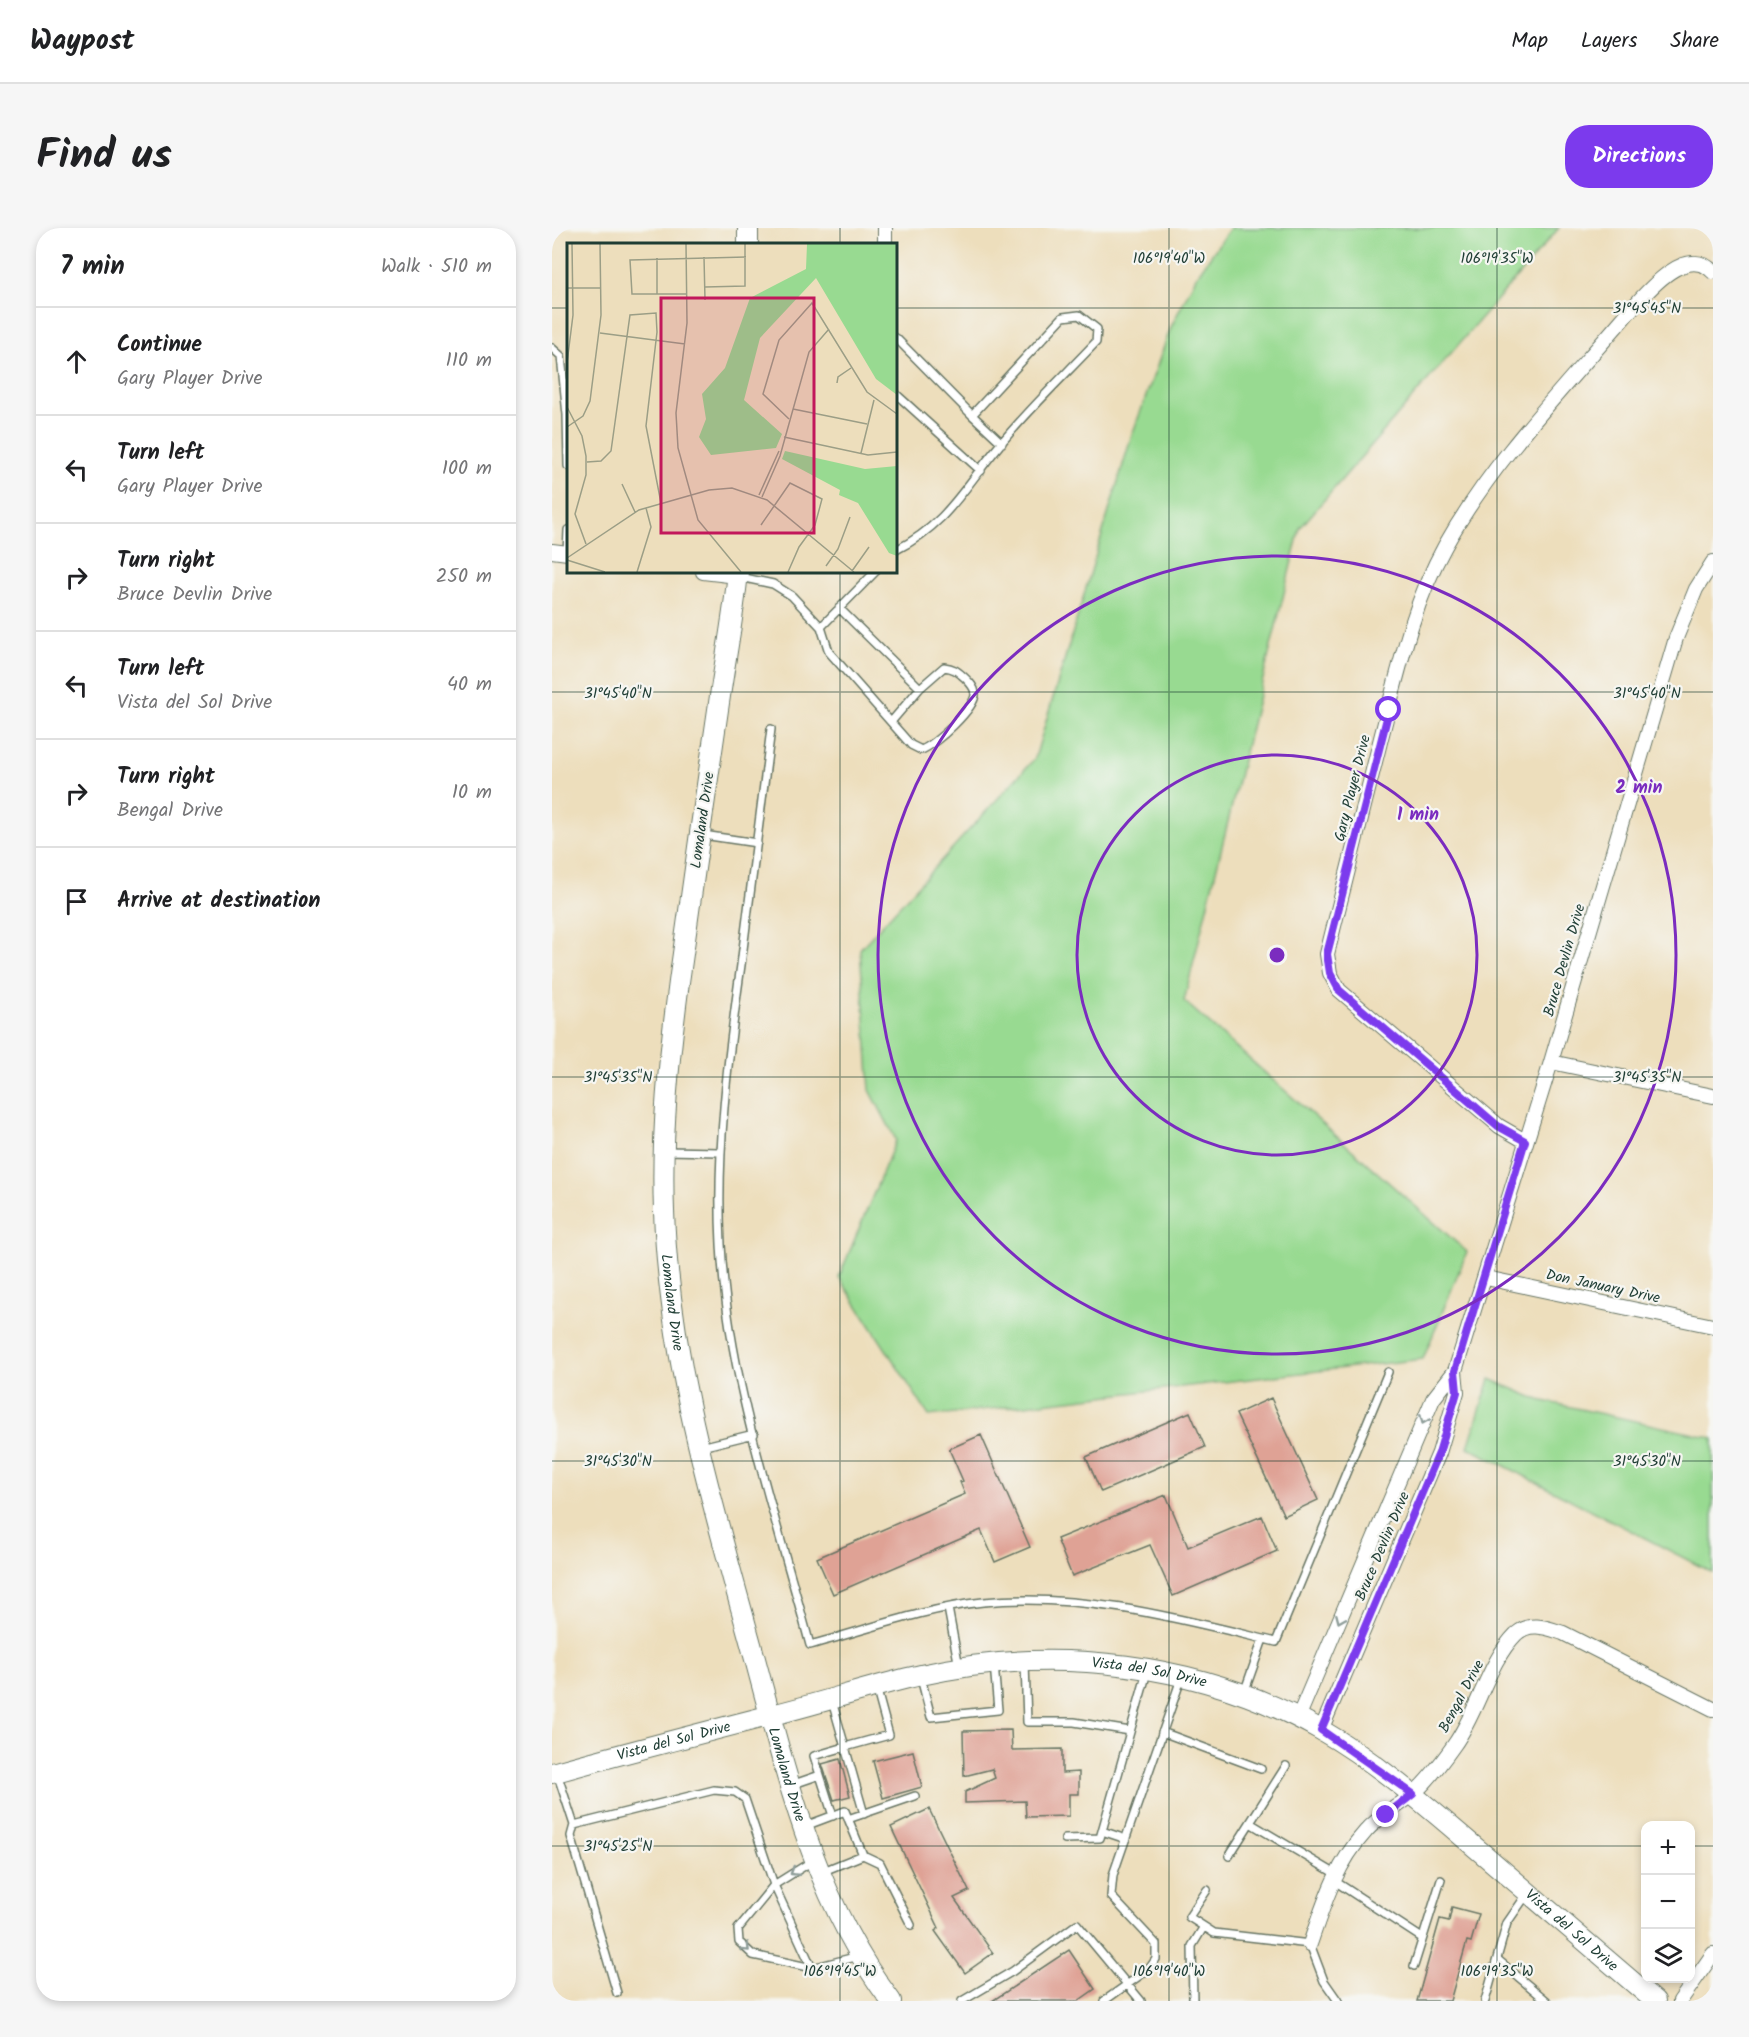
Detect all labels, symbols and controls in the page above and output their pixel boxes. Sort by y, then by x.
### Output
text: Waypost [30,19,134,64]
text: Map [1511,25,1548,58]
text: Layers [1581,25,1637,58]
text: Share [1670,25,1719,58]
text: Find us [36,123,172,190]
button: Directions [1565,125,1713,188]
inset map [567,243,897,573]
text: 7 min [60,246,125,288]
text: 106°19'40"W [1133,247,1205,271]
text: 106°19'35"W [1460,247,1534,271]
text: Walk · 510 m [381,251,492,283]
text: 31°45'45"N [1613,297,1681,321]
text: Continue [117,328,202,363]
icon: ahead [60,345,93,378]
text: 110 m [446,345,492,377]
text: Gary Player Drive [117,363,263,395]
text: Turn left [117,436,204,471]
icon: left [60,453,93,486]
text: 100 m [442,453,492,485]
text: Gary Player Drive [117,471,263,503]
text: Turn right [117,544,215,579]
icon: right [60,561,93,594]
text: 250 m [436,561,492,593]
text: Bruce Devlin Drive [117,579,272,611]
text: Turn left [117,652,204,687]
icon: left [60,669,93,702]
text: 40 m [447,669,492,701]
text: 31°45'40"N [584,682,652,706]
text: 31°45'40"N [1613,682,1681,706]
text: Vista del Sol Drive [117,687,272,719]
route start [1375,696,1401,722]
street label: Gary Player Drive [1328,732,1378,844]
text: Turn right [117,760,215,795]
street label: Lomaland Drive [684,770,722,870]
text: 2 min [1616,774,1662,803]
icon: right [60,777,93,810]
text: 10 m [452,777,492,809]
text: Bengal Drive [117,795,223,827]
text: 1 min [1397,801,1439,830]
text: Arrive at destination [117,884,320,919]
icon: arrive [60,885,93,918]
street label: Bruce Devlin Drive [1537,901,1593,1020]
centre of rings [1267,945,1287,965]
text: 31°45'35"N [584,1066,652,1090]
text: 31°45'35"N [1613,1066,1681,1090]
street label: Lomaland Drive [654,1253,690,1353]
street label: Don January Drive [1544,1263,1662,1311]
one-way arrow [1420,1414,1432,1425]
text: 31°45'30"N [584,1450,652,1474]
text: 31°45'30"N [1613,1450,1681,1474]
street label: Bruce Devlin Drive [1349,1488,1417,1605]
one-way arrow [1335,1612,1347,1623]
street label: Vista del Sol Drive [1091,1651,1210,1695]
street label: Bengal Drive [1433,1656,1491,1737]
street label: Vista del Sol Drive [615,1715,734,1768]
street label: Lomaland Drive [761,1725,812,1825]
route end [1372,1801,1398,1827]
map controls [1641,1821,1695,1983]
button: + [1641,1821,1695,1875]
text: 31°45'25"N [584,1835,652,1859]
one-way arrow [790,1865,800,1877]
button: − [1641,1875,1695,1929]
street label: Vista del Sol Drive [1519,1884,1624,1978]
button: layers [1641,1929,1695,1983]
one-way arrow [739,1941,749,1952]
text: 106°19'45"W [804,1960,877,1984]
text: 106°19'40"W [1133,1960,1205,1984]
text: 106°19'35"W [1460,1960,1534,1984]

